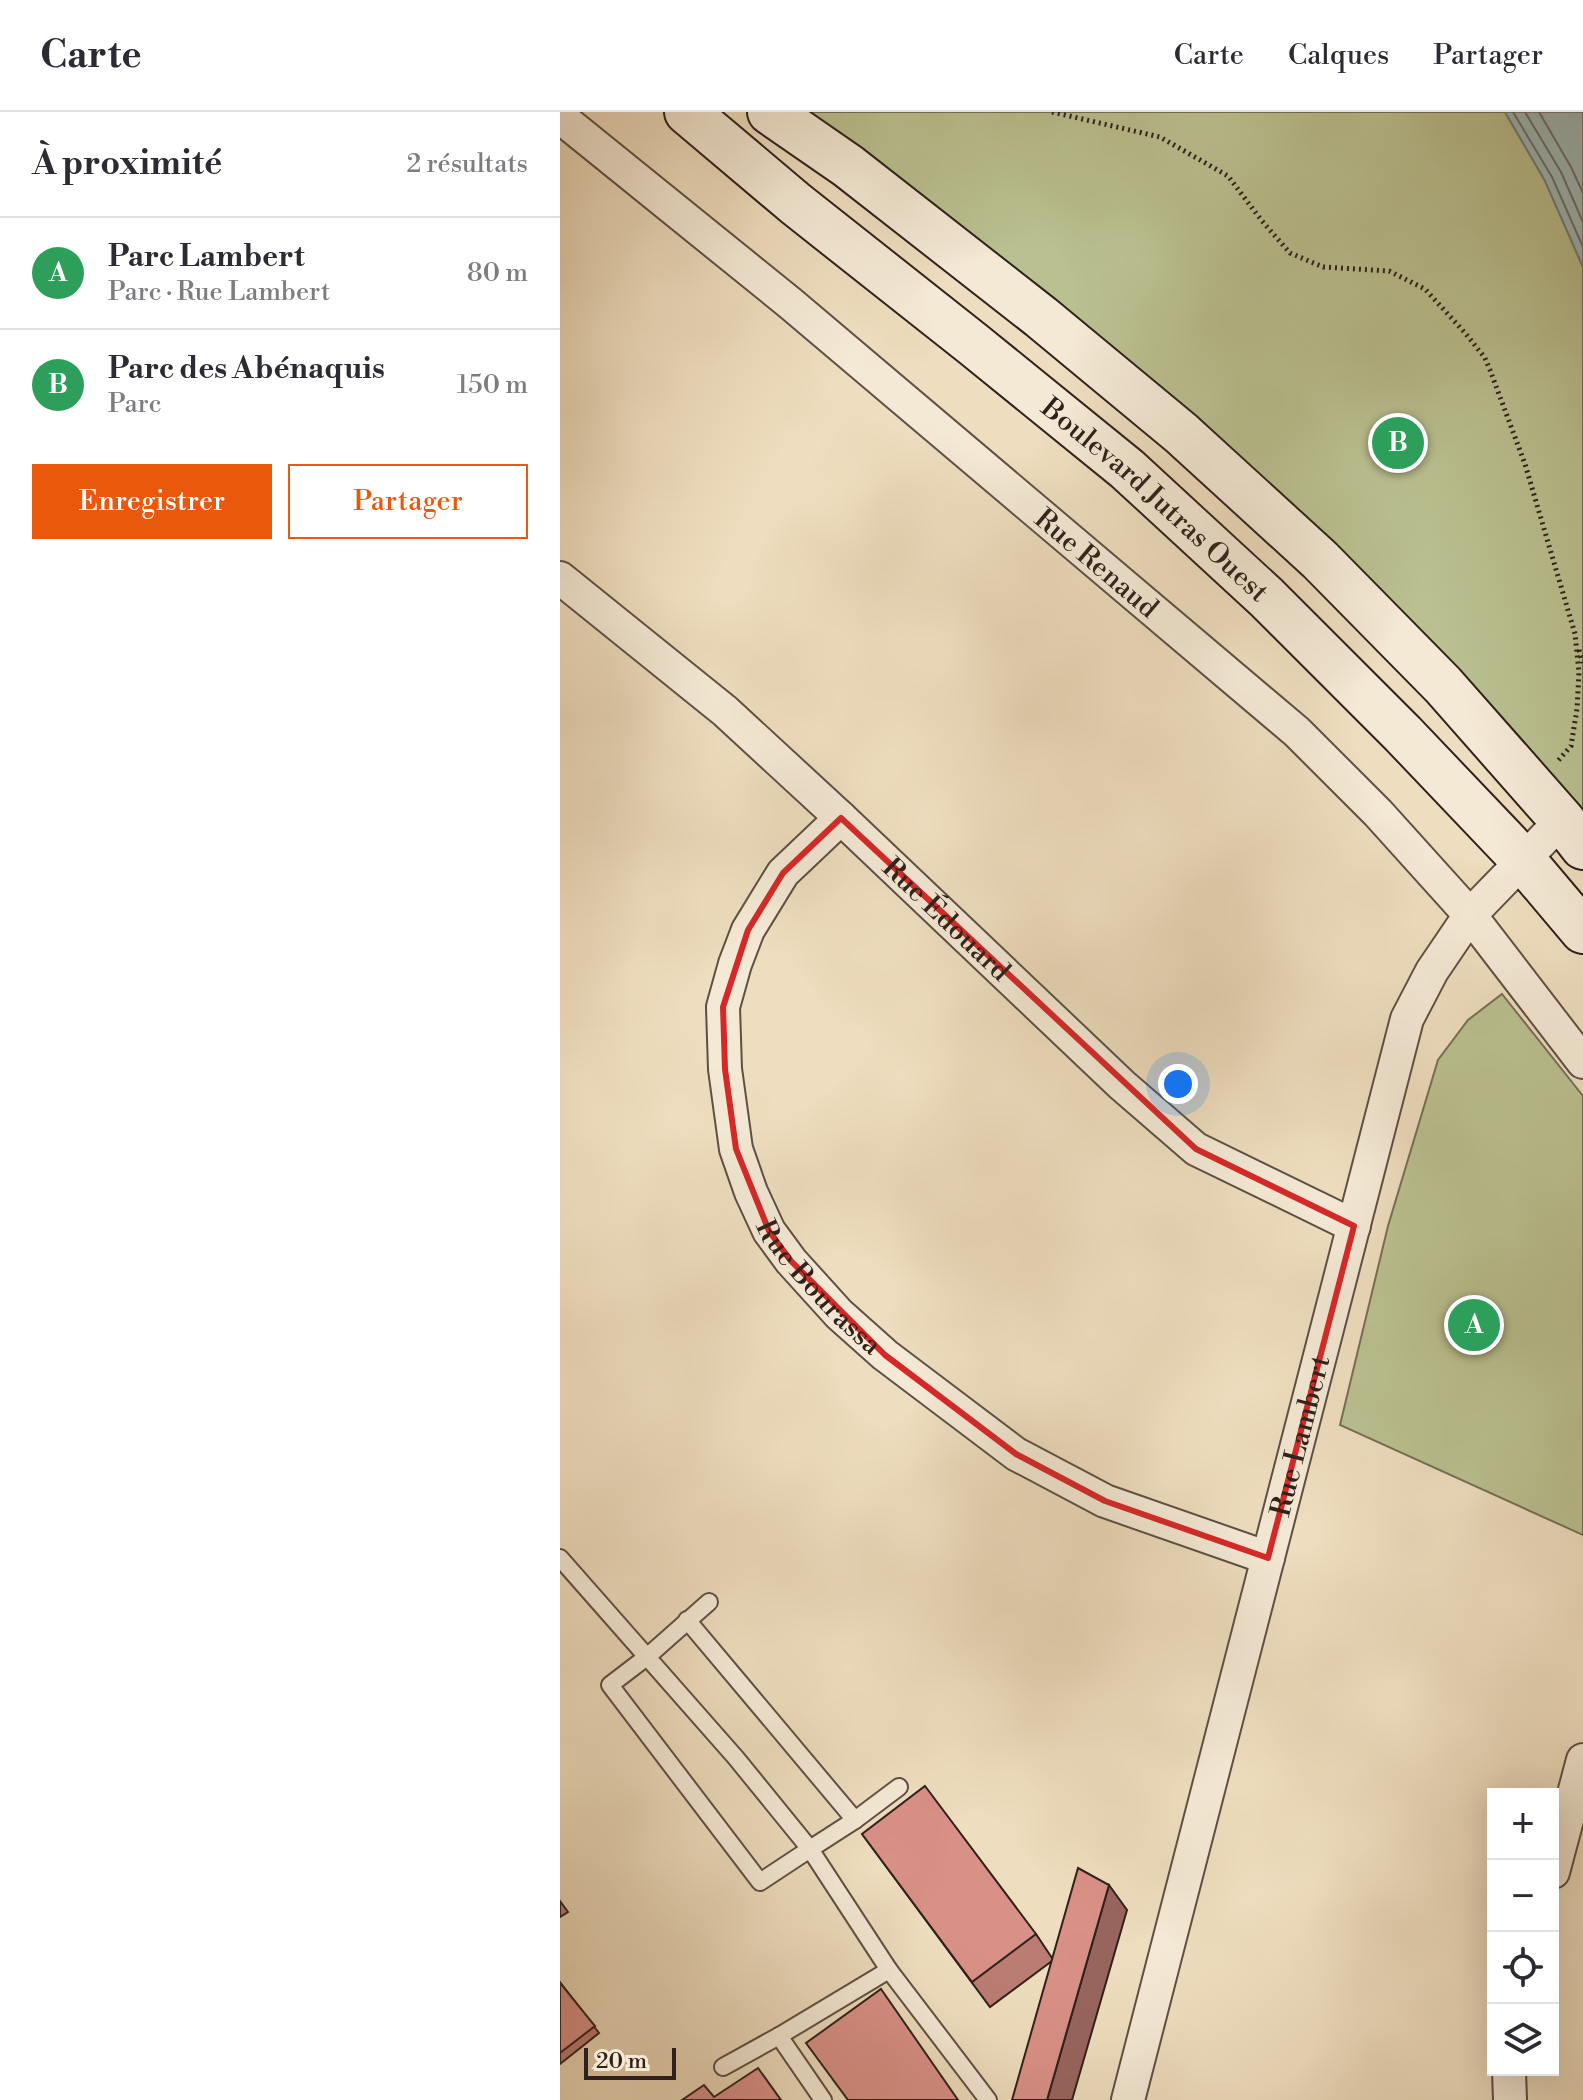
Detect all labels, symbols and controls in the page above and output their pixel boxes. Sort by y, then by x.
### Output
text: Carte [40,32,142,79]
text: Carte [1174,38,1244,73]
text: Calques [1288,38,1389,73]
text: Partager [1433,38,1543,73]
text: À proximité [32,143,222,185]
text: 2 résultats [406,148,528,180]
text: Parc Lambert [108,238,305,276]
text: A [49,257,67,289]
text: 80 m [467,257,528,289]
text: Parc · Rue Lambert [108,276,330,308]
text: Parc des Abénaquis [108,350,385,388]
text: B [48,369,68,401]
text: 150 m [457,369,528,401]
text: Parc [108,388,162,420]
street label: Boulevard Jutras Ouest [1033,390,1276,610]
pin: B [1372,413,1424,473]
button: Enregistrer [32,464,272,539]
button: Partager [288,464,528,539]
street label: Rue Renaud [1027,502,1165,626]
street label: Rue Édouard [874,851,1018,989]
your location [1158,1064,1198,1104]
street label: Rue Bourassa [747,1214,889,1363]
pin: A [1448,1295,1500,1355]
street label: Rue Lambert [1263,1352,1339,1521]
map controls [1487,1788,1559,2076]
button: + [1487,1788,1559,1860]
button: − [1487,1860,1559,1932]
button: locate [1487,1932,1559,2004]
button: layers [1487,2004,1559,2076]
scale bar [584,2044,676,2080]
text: 20 m [596,2048,647,2075]

